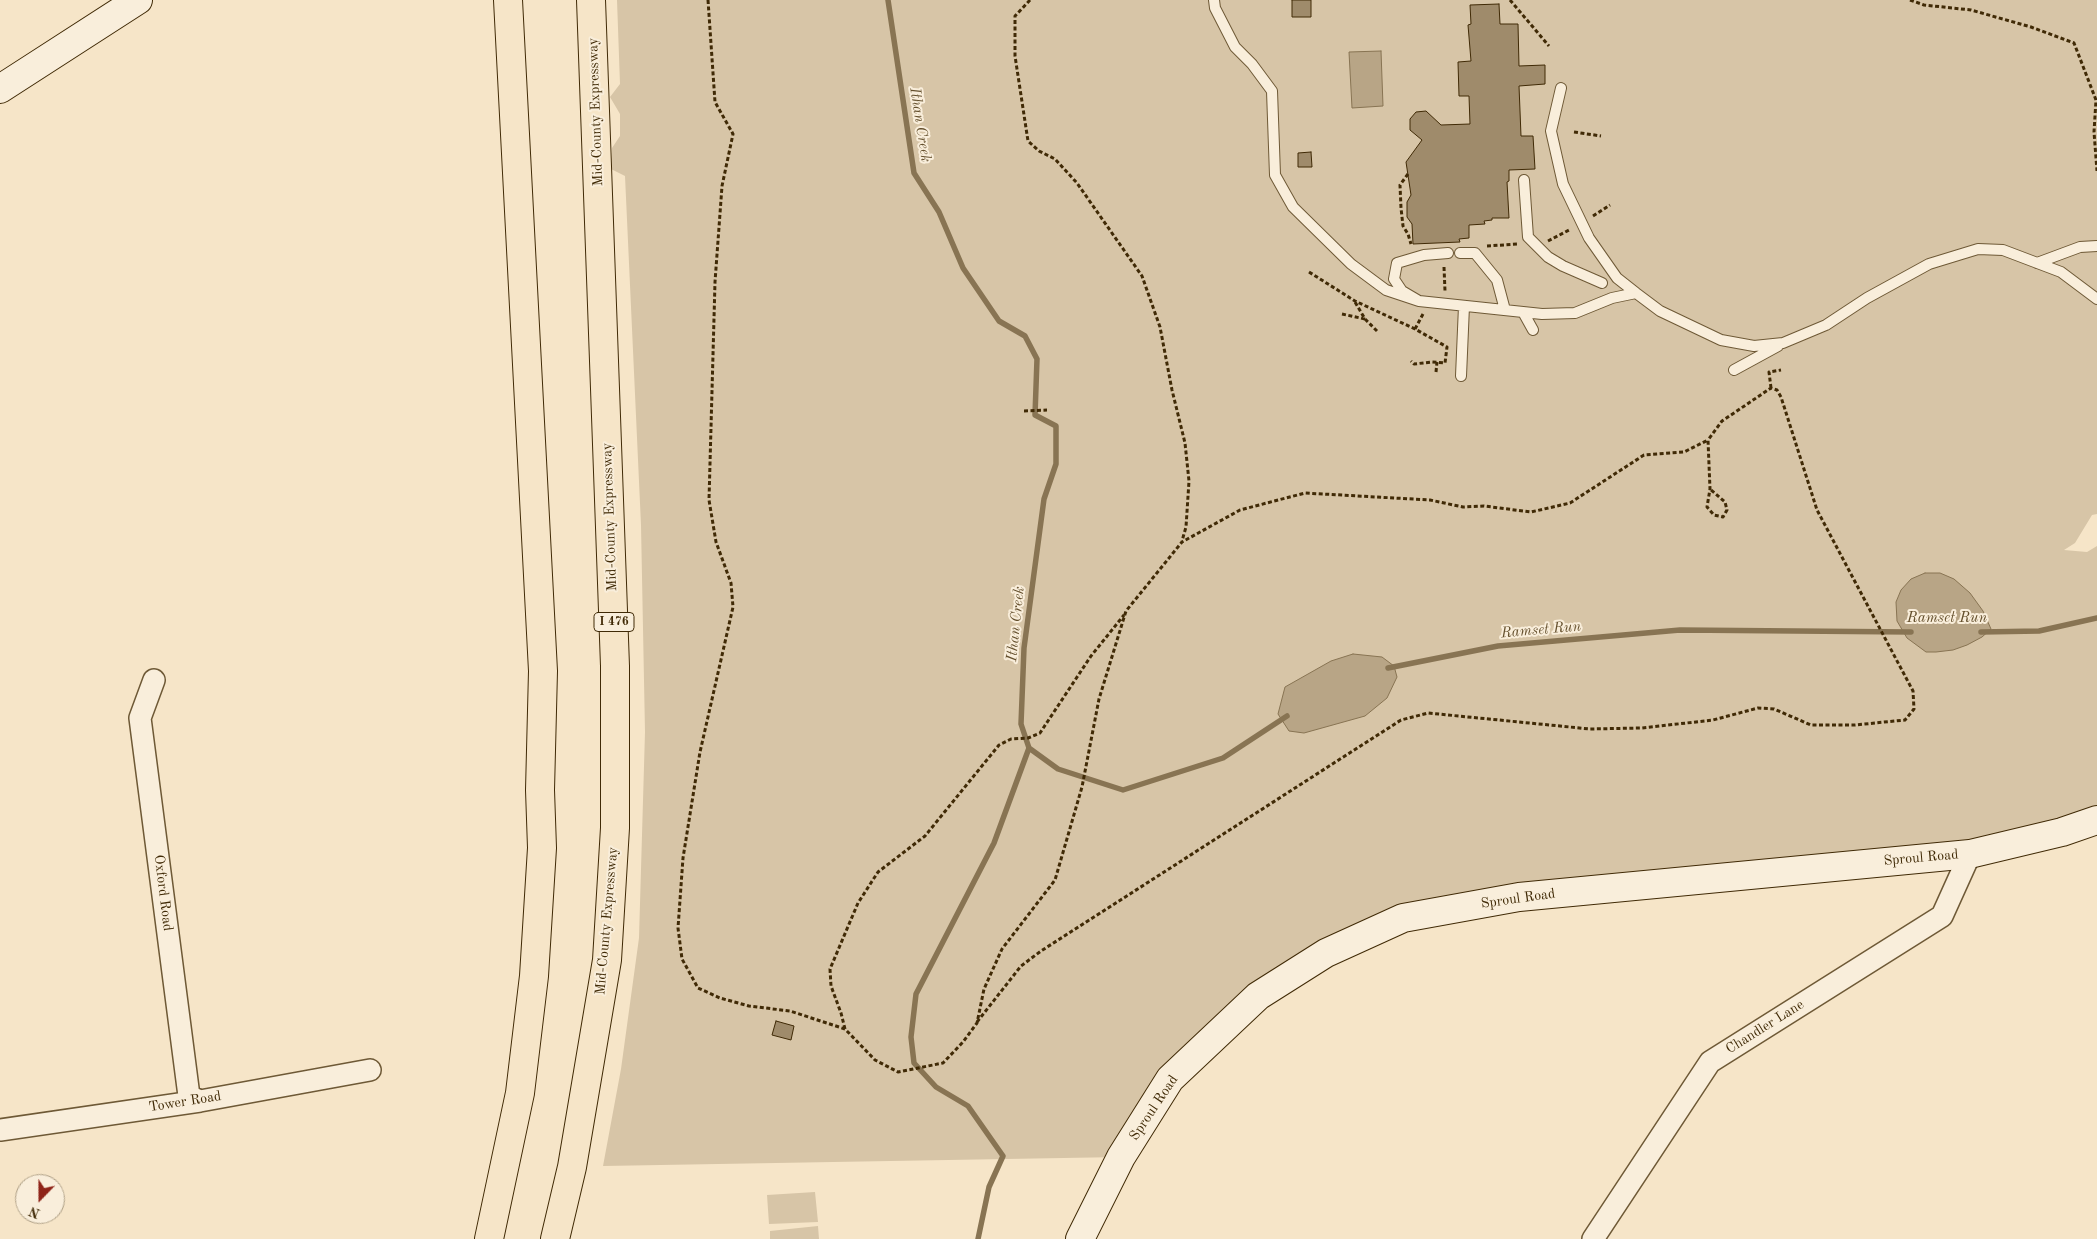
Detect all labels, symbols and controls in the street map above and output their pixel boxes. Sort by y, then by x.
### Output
street label: Mid-County Expressway [585,37,607,187]
water label: Ithan Creek [905,86,935,164]
street label: Mid-County Expressway [599,442,621,592]
water label: Ithan Creek [1003,586,1029,662]
water label: Ramset Run [1907,609,1987,627]
road number: I 476 [594,612,634,632]
water label: Ramset Run [1500,618,1582,642]
street label: Mid-County Expressway [592,846,622,996]
street label: Sproul Road [1883,846,1959,870]
street label: Oxford Road [150,854,176,932]
street label: Sproul Road [1480,885,1556,913]
street label: Chandler Lane [1723,996,1807,1058]
street label: Sproul Road [1126,1072,1182,1144]
street label: Tower Road [148,1088,222,1116]
north arrow [15,1174,65,1224]
text: N [27,1203,42,1220]

